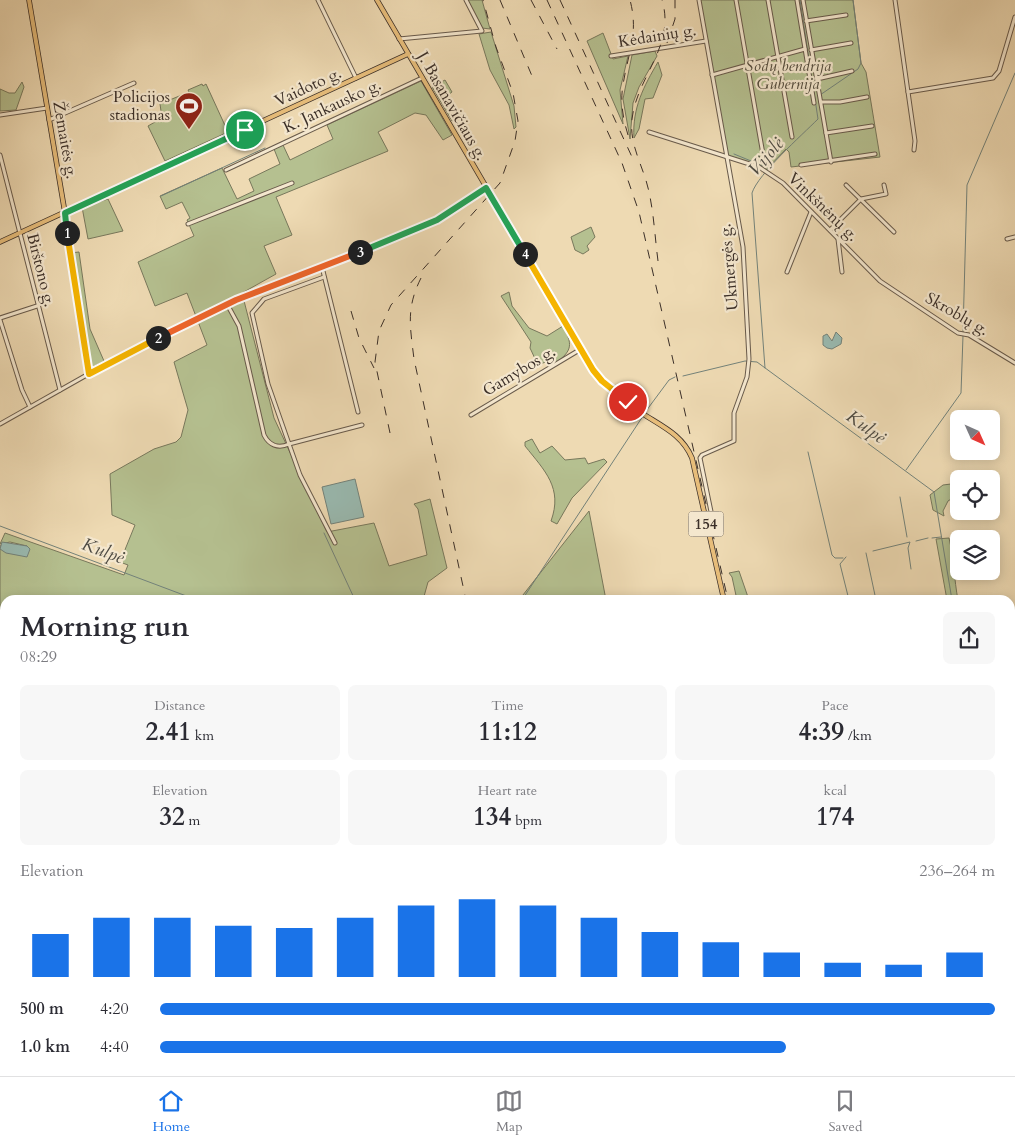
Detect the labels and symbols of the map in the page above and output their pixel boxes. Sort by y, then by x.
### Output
street label: Kėdainių g. [616,19,698,53]
street label: J. Basanavičiaus g. [411,46,492,165]
park label: Sodų bendrija Gubernija [745,55,831,95]
street label: Vaidoto g. [271,62,345,112]
street label: K. Jankausko g. [279,74,385,138]
place label: Policijos stadionas [110,86,170,126]
sports icon: Policijos stadionas [174,91,204,130]
street label: Žemaitės g. [47,99,83,181]
pin [224,109,266,151]
water label: Vijolė [742,131,790,182]
street label: Vinkšnėnų g. [783,168,863,246]
pin: 1 [54,220,80,246]
street label: Ukmergės g. [714,223,744,311]
street label: Birštono g. [21,231,61,309]
pin: 3 [348,240,372,264]
pin: 4 [512,242,538,266]
street label: Skroblų g. [921,287,993,341]
pin: 2 [146,326,170,350]
street label: Gamybos g. [478,341,560,401]
pin [607,381,649,423]
water label: Kulpė [841,404,892,450]
north arrow [950,410,1000,460]
road number: 154 [688,512,724,536]
water label: Kulpė [78,532,129,571]

